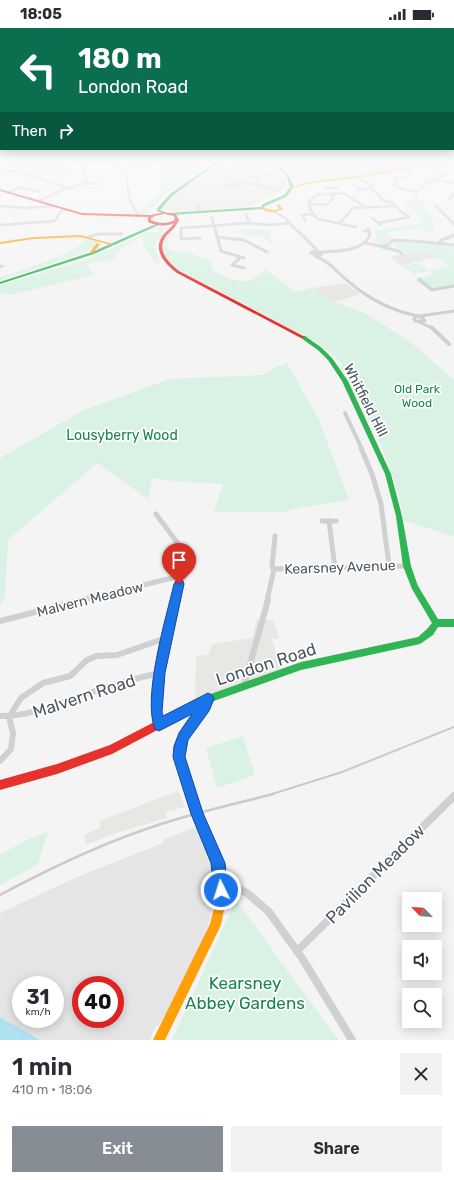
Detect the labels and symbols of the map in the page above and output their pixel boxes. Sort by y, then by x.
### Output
street label: Whitfield Hill [340,361,391,439]
park label: Old Park Wood [394,382,441,410]
park label: Lousyberry Wood [66,427,178,444]
pin [162,543,196,584]
street label: Kearsney Avenue [284,557,396,578]
street label: Malvern Meadow [35,578,145,621]
street label: London Road [213,638,319,690]
street label: Malvern Road [30,670,138,722]
street label: Pavilion Meadow [321,820,429,928]
position arrow [200,869,242,911]
north arrow [402,892,442,932]
park label: Kearsney Abbey Gardens [185,973,305,1013]
speed limit sign: 40 [72,976,124,1028]

